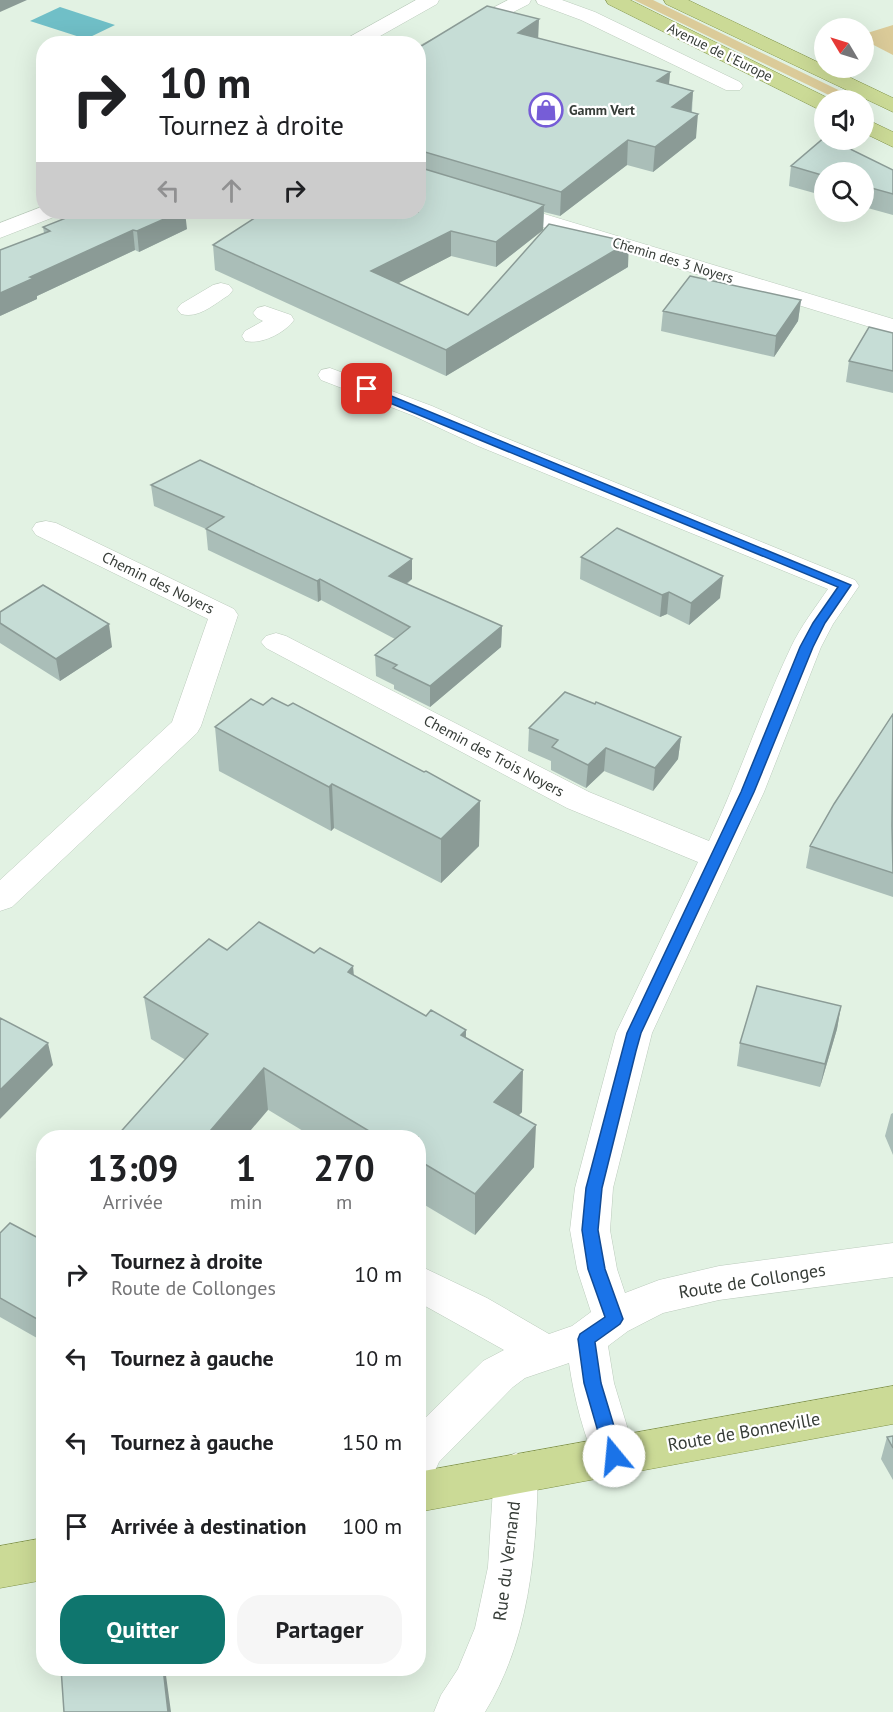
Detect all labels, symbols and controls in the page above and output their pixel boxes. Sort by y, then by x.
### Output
north arrow [814,18,874,78]
map controls [814,18,874,222]
street label: Avenue de l'Europe [664,19,776,85]
text: 10 m [159,55,251,110]
icon: right [60,60,138,138]
button: sound [814,90,874,150]
shop icon: Gamm Vert [528,92,564,128]
place label: Gamm Vert [569,101,635,119]
text: Tournez à droite [159,108,344,142]
button: search [814,162,874,222]
icon: left [152,174,185,207]
icon: ahead [215,174,248,207]
icon: right [278,174,311,207]
street label: Chemin des 3 Noyers [610,233,736,287]
pin [341,363,392,414]
icon: arrive [350,372,383,405]
street label: Chemin des Noyers [99,547,217,618]
street label: Chemin des Trois Noyers [421,710,568,801]
text: 13:09 [87,1144,179,1191]
text: 1 [236,1144,256,1191]
text: 270 [314,1144,375,1191]
text: Arrivée [103,1189,163,1215]
text: min [230,1189,262,1215]
text: m [336,1189,352,1215]
text: Tournez à droite [111,1247,263,1275]
icon: right [60,1258,93,1291]
street label: Route de Collonges [677,1258,827,1303]
text: 10 m [354,1260,402,1288]
text: Route de Collonges [111,1275,276,1301]
icon: left [60,1342,93,1375]
text: Tournez à gauche [111,1344,274,1372]
text: 10 m [354,1344,402,1372]
street label: Route de Bonneville [666,1407,822,1456]
position arrow [582,1424,646,1488]
icon: left [60,1426,93,1459]
text: Tournez à gauche [111,1428,274,1456]
text: 150 m [342,1428,402,1456]
street label: Rue du Vernand [488,1500,525,1622]
icon: arrive [60,1510,93,1543]
text: Arrivée à destination [111,1512,307,1540]
text: 100 m [342,1512,402,1540]
button: Quitter [60,1595,225,1664]
button: Partager [237,1595,402,1664]

